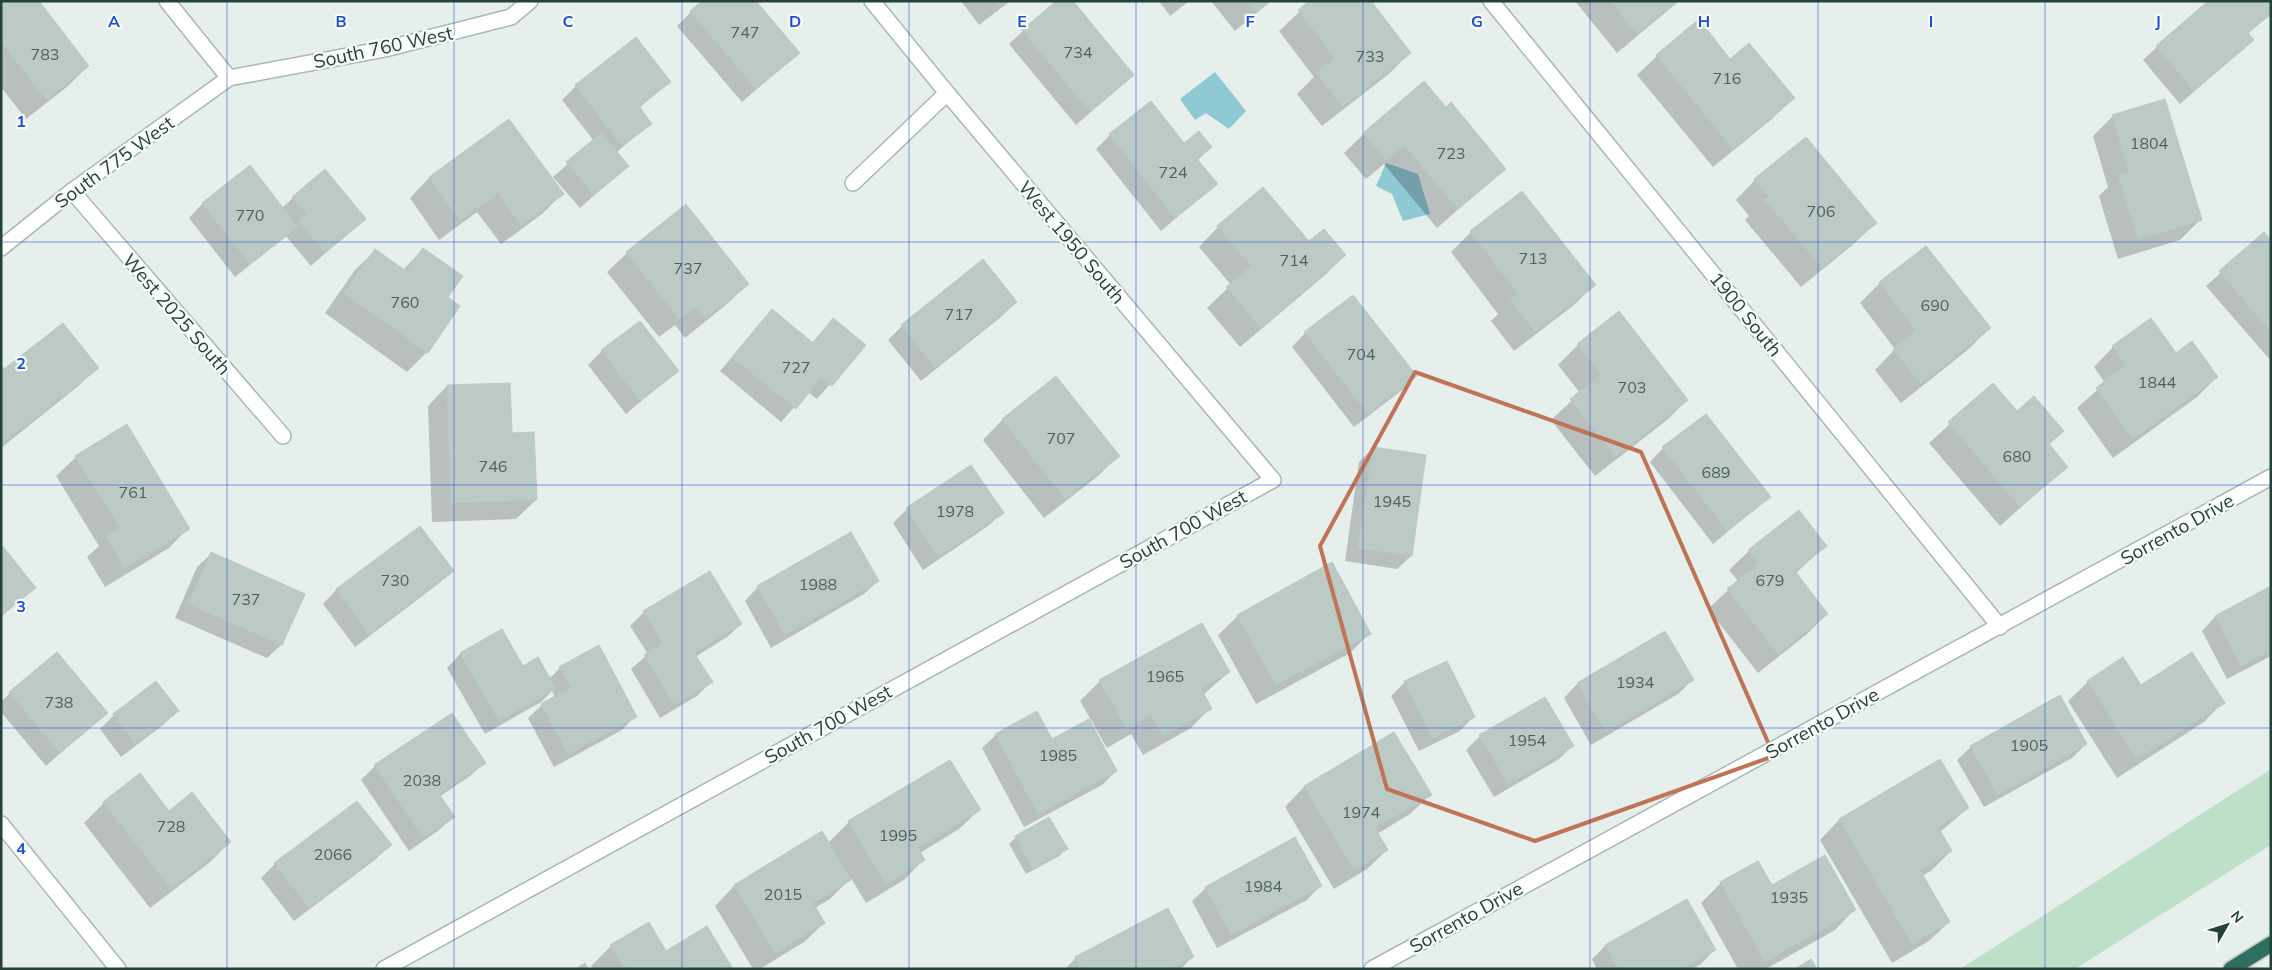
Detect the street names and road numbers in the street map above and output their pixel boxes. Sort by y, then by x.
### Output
street label: South 760 West [311,20,455,73]
street label: South 775 West [50,110,179,213]
street label: West 1950 South [1014,176,1130,308]
street label: West 2025 South [118,248,236,380]
street label: 1900 South [1705,267,1787,361]
street label: South 700 West [1115,484,1251,574]
street label: Sorrento Drive [2116,488,2238,570]
street label: South 700 West [760,679,896,769]
street label: Sorrento Drive [1761,682,1883,764]
street label: Sorrento Drive [1405,876,1527,958]

